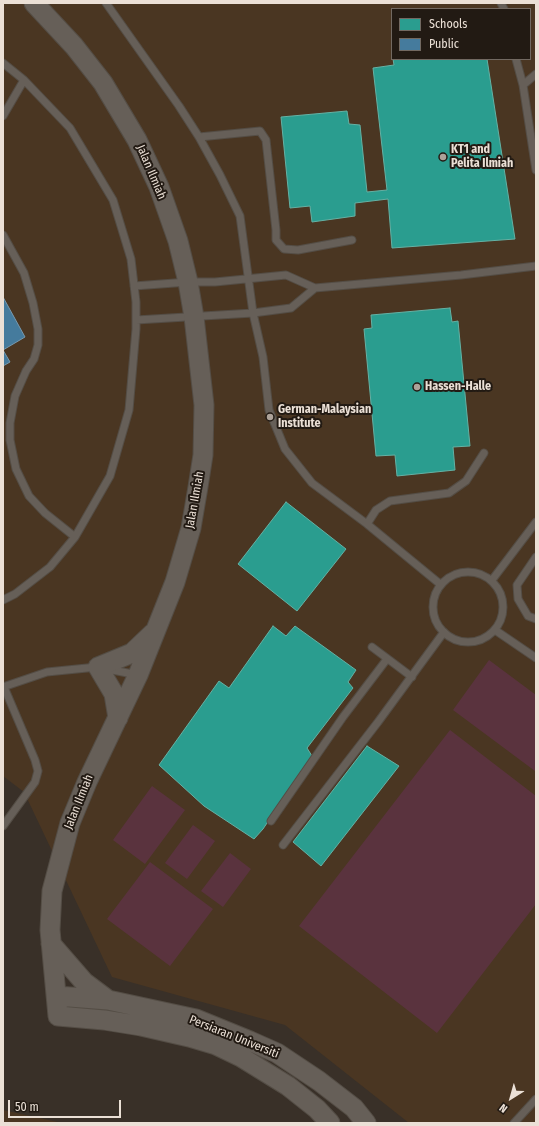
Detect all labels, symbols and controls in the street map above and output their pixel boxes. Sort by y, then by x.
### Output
legend [391,8,531,60]
text: Schools [429,17,467,31]
text: Public [429,37,459,51]
street label: Jalan Ilmiah [133,143,169,201]
place label: KT1 and Pelita Ilmiah [451,143,513,171]
marker: KT1 and Pelita Ilmiah [438,152,448,162]
place label: Hassen-Halle [425,380,491,394]
marker: Hassen-Halle [412,382,422,392]
place label: German-Malaysian Institute [278,403,371,431]
marker: German-Malaysian Institute [265,412,275,422]
street label: Jalan Ilmiah [183,470,207,530]
street label: Jalan Ilmiah [61,772,97,832]
street label: Persiaran Universiti [187,1012,281,1062]
north arrow [491,1078,531,1118]
scale bar [10,1092,123,1118]
text: 50 m [15,1100,39,1114]
text: N [497,1101,510,1115]

